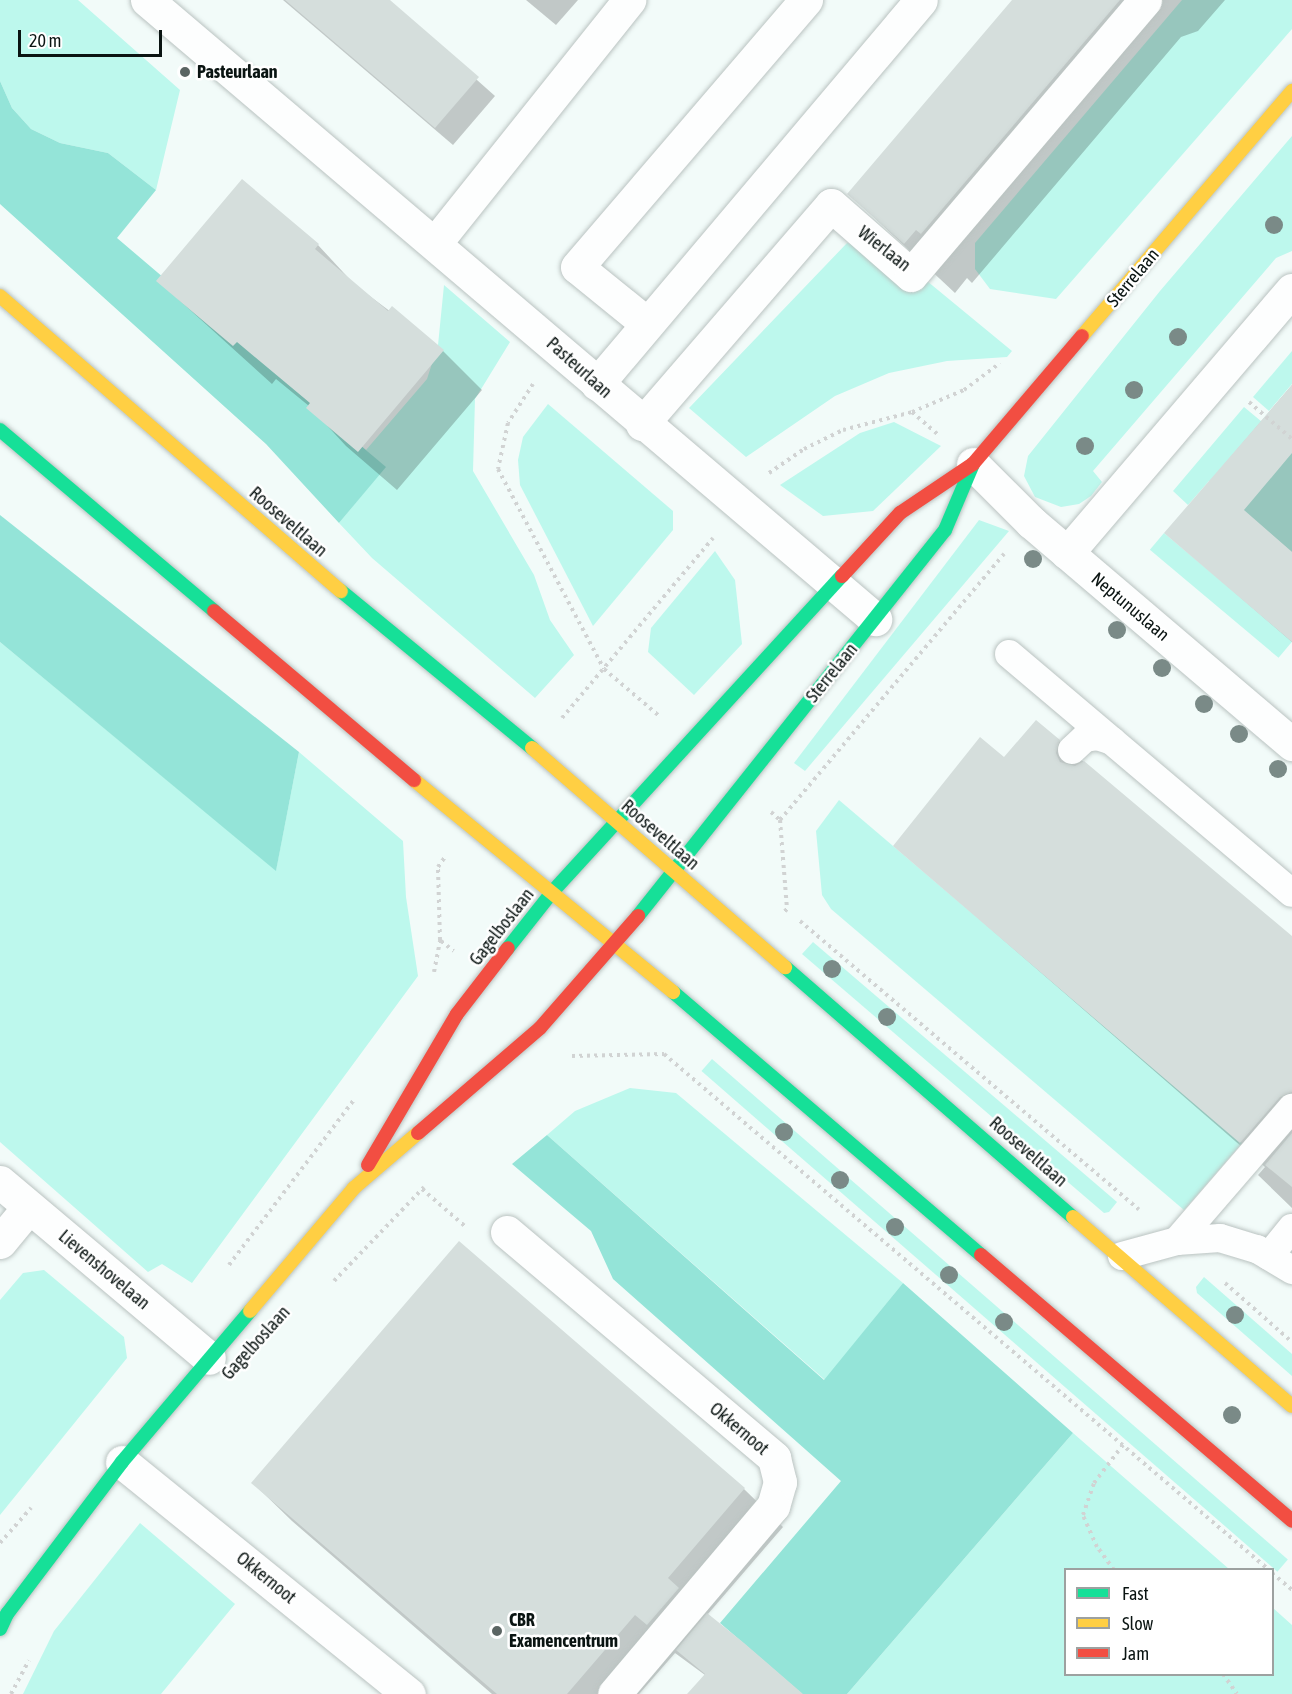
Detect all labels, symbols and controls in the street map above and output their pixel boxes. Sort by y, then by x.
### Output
scale bar [21,18,165,56]
text: 20 m [29,30,61,51]
place label: Pasteurlaan [197,61,278,83]
marker: Pasteurlaan [178,65,192,79]
street label: Wierlaan [853,222,915,276]
street label: Sterrelaan [1102,244,1164,312]
street label: Pasteurlaan [542,333,616,403]
street label: Rooseveltlaan [245,482,331,562]
street label: Neptunuslaan [1087,568,1173,646]
street label: Sterrelaan [802,639,862,707]
street label: Rooseveltlaan [617,795,703,875]
street label: Gagelboslaan [465,884,539,970]
street label: Rooseveltlaan [985,1112,1071,1192]
street label: Lievenshovelaan [54,1226,154,1314]
street label: Gagelboslaan [217,1302,295,1384]
street label: Okkernoot [705,1398,773,1460]
street label: Okkernoot [232,1547,300,1609]
legend [1064,1568,1274,1676]
text: Fast [1122,1583,1149,1604]
place label: CBR Examencentrum [509,1610,618,1652]
text: Slow [1122,1613,1153,1634]
marker: CBR Examencentrum [490,1624,504,1638]
text: Jam [1122,1643,1149,1664]

